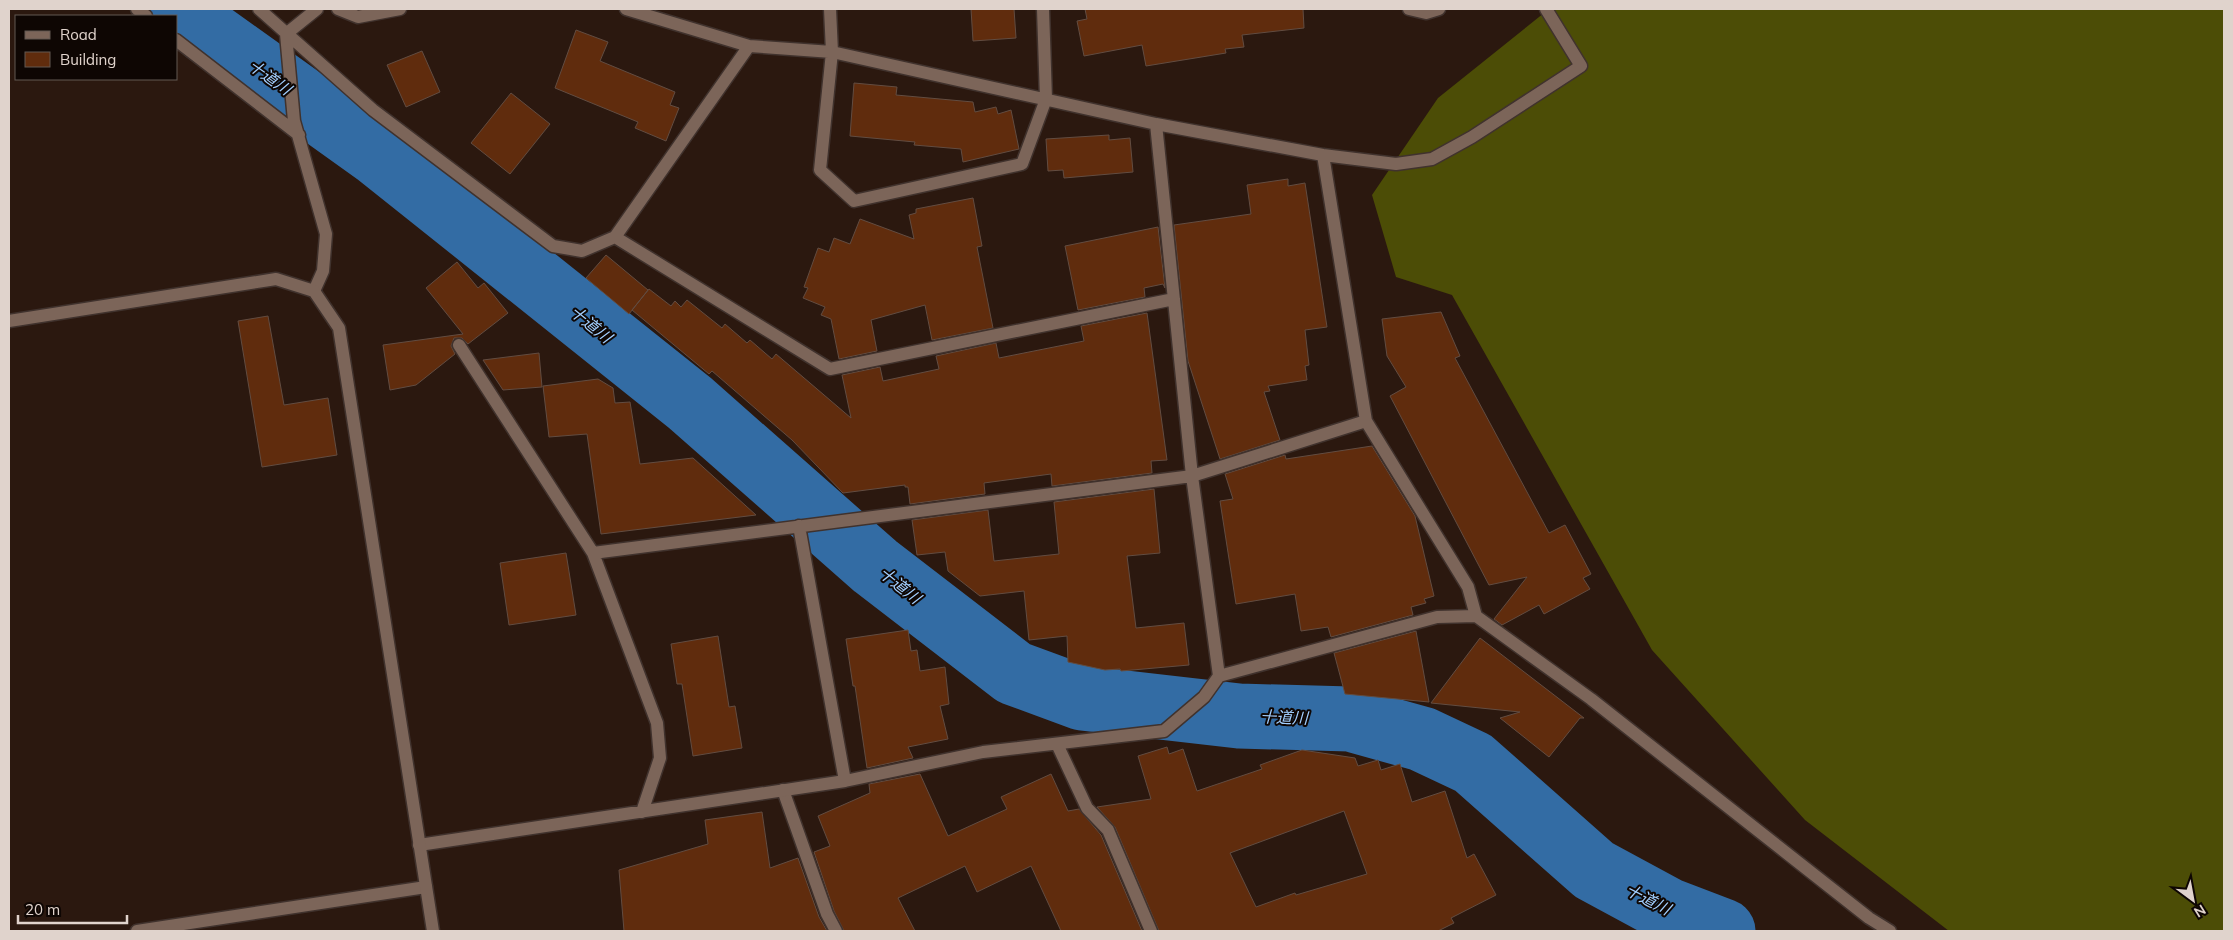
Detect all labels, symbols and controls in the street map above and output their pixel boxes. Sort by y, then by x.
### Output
legend [15,15,178,80]
text: Road [60,25,97,44]
text: Building [60,50,116,69]
water label: 十道川 [245,55,297,100]
water label: 十道川 [566,301,617,348]
water label: 十道川 [875,562,927,609]
water label: 十道川 [1260,706,1310,728]
north arrow [2168,875,2218,925]
water label: 十道川 [1622,879,1676,920]
scale bar [18,892,126,924]
text: 20 m [25,900,60,919]
text: N [2191,901,2209,921]

